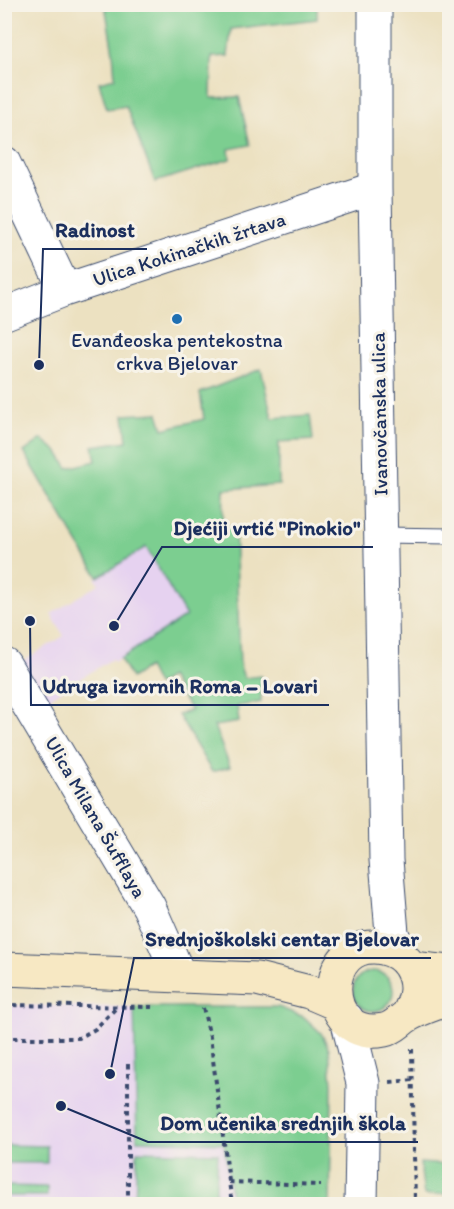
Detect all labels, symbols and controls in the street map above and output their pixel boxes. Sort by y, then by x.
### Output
street label: Ulica Kokinačkih žrtava [90,206,288,291]
callout: Radinost [43,210,147,249]
text: Radinost [55,217,135,242]
marker: Evanđeoska pentekostna crkva Bjelovar [170,312,184,326]
place label: Evanđeoska pentekostna crkva Bjelovar [71,328,283,375]
street label: Ivanovčanska ulica [366,331,392,496]
callout: Djećiji vrtić "Pinokio" [162,508,373,547]
text: Djećiji vrtić "Pinokio" [173,515,361,541]
callout: Udruga izvornih Roma – Lovari [31,666,329,705]
text: Udruga izvornih Roma – Lovari [42,673,318,699]
street label: Ulica Milana Šufflaya [40,732,152,902]
callout: Srednjoškolski centar Bjelovar [134,919,431,958]
text: Srednjoškolski centar Bjelovar [145,926,420,952]
callout: Dom učenika srednjih škola [148,1103,418,1142]
text: Dom učenika srednjih škola [160,1110,407,1136]

